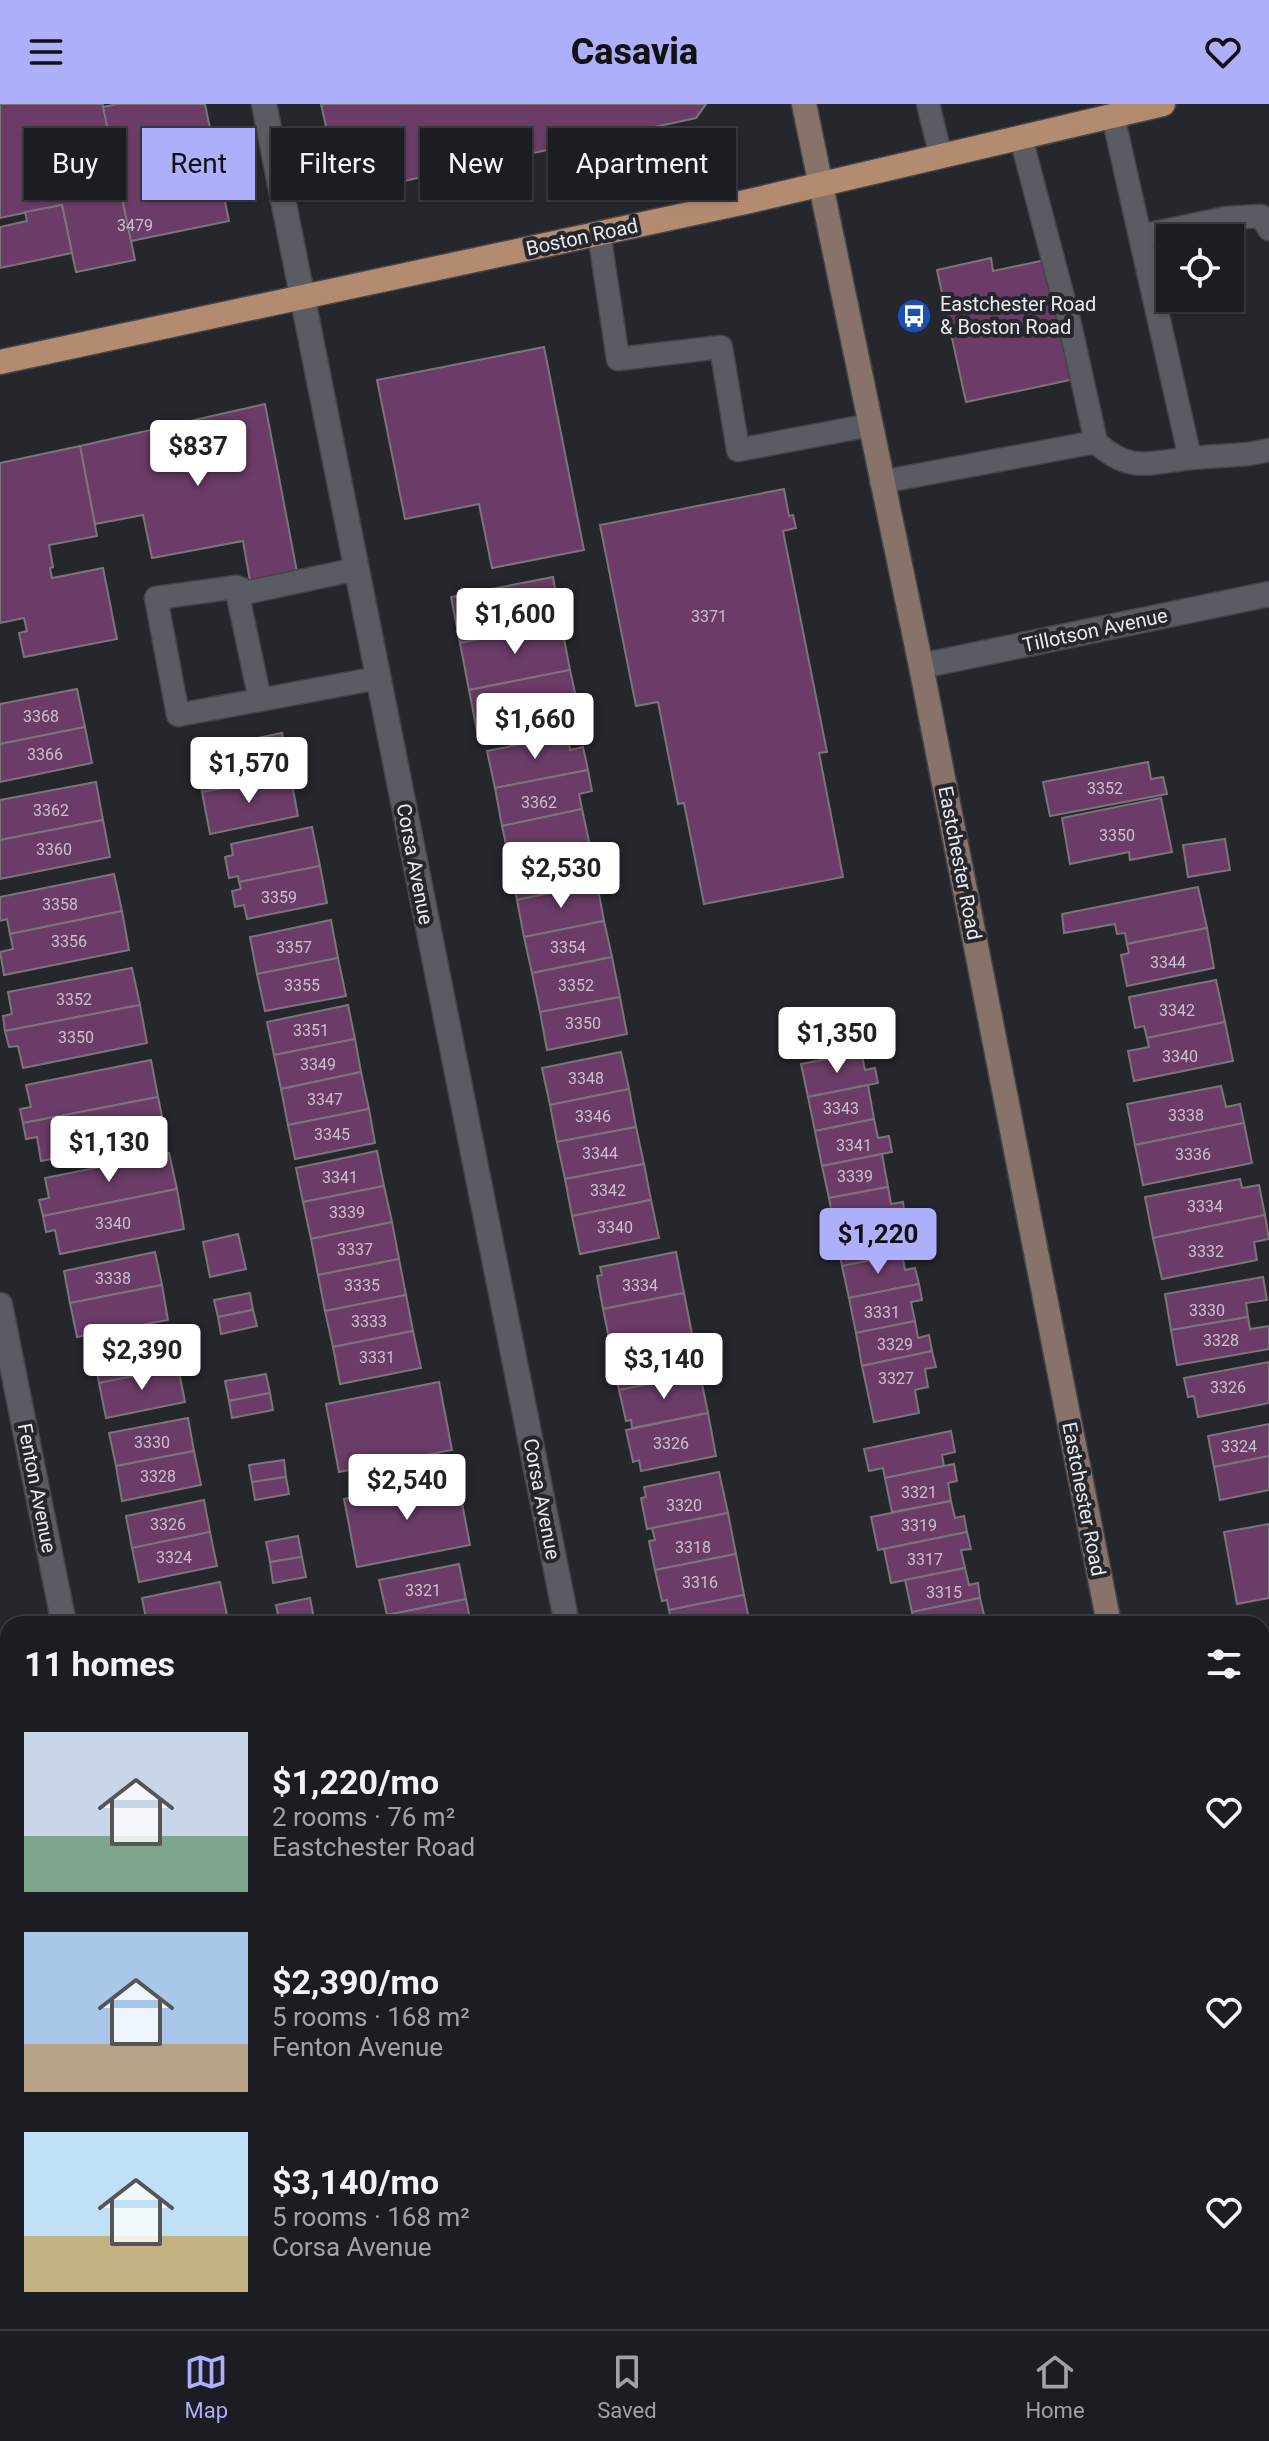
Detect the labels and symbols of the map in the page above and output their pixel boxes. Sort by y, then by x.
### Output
street label: Boston Road [524,213,640,261]
house number: 3479 [117,216,153,235]
place label: Eastchester Road & Boston Road [940,292,1096,339]
bus stop icon: Eastchester Road & Boston Road [895,297,933,335]
pin: $837 [151,420,245,488]
pin: $1,600 [450,588,580,656]
street label: Tillotson Avenue [1020,603,1170,657]
house number: 3371 [691,607,727,626]
pin: $1,660 [470,693,600,761]
house number: 3368 [23,707,59,726]
pin: $1,570 [184,737,314,805]
house number: 3366 [27,745,63,764]
house number: 3352 [1087,779,1123,798]
street label: Eastchester Road [933,784,987,942]
house number: 3362 [521,793,557,812]
house number: 3362 [33,801,69,820]
street label: Corsa Avenue [392,801,438,927]
house number: 3350 [1099,826,1135,845]
house number: 3360 [36,840,72,859]
pin: $2,530 [496,842,626,910]
house number: 3359 [261,888,297,907]
house number: 3358 [42,895,78,914]
house number: 3356 [51,932,87,951]
house number: 3357 [276,938,312,957]
house number: 3354 [550,938,586,957]
house number: 3344 [1150,953,1186,972]
house number: 3355 [284,976,320,995]
house number: 3352 [558,976,594,995]
house number: 3352 [56,990,92,1009]
house number: 3342 [1159,1001,1195,1020]
pin: $1,350 [772,1007,902,1075]
house number: 3350 [565,1014,601,1033]
house number: 3351 [293,1021,329,1040]
house number: 3350 [58,1028,94,1047]
house number: 3340 [1162,1047,1198,1066]
house number: 3349 [300,1055,336,1074]
house number: 3348 [568,1069,604,1088]
house number: 3347 [307,1090,343,1109]
house number: 3343 [823,1099,859,1118]
house number: 3338 [1168,1106,1204,1125]
house number: 3346 [575,1107,611,1126]
pin: $1,130 [44,1116,174,1184]
house number: 3345 [314,1125,350,1144]
house number: 3341 [836,1136,872,1155]
house number: 3344 [582,1144,618,1163]
house number: 3336 [1175,1145,1211,1164]
house number: 3339 [837,1167,873,1186]
house number: 3341 [322,1168,358,1187]
house number: 3342 [590,1181,626,1200]
house number: 3334 [1187,1197,1223,1216]
house number: 3339 [329,1203,365,1222]
pin: $1,220 [813,1208,943,1276]
house number: 3340 [95,1214,131,1233]
house number: 3340 [597,1218,633,1237]
house number: 3337 [337,1240,373,1259]
house number: 3332 [1188,1242,1224,1261]
house number: 3338 [95,1269,131,1288]
house number: 3335 [344,1276,380,1295]
house number: 3334 [622,1276,658,1295]
house number: 3330 [1189,1301,1225,1320]
house number: 3331 [864,1303,900,1322]
house number: 3333 [351,1312,387,1331]
pin: $2,390 [77,1324,207,1392]
house number: 3328 [1203,1331,1239,1350]
pin: $3,140 [599,1333,729,1401]
house number: 3329 [877,1335,913,1354]
house number: 3331 [359,1348,395,1367]
house number: 3327 [878,1369,914,1388]
house number: 3326 [1210,1378,1246,1397]
street label: Eastchester Road [1057,1420,1111,1578]
street label: Fenton Avenue [13,1421,61,1555]
house number: 3330 [134,1433,170,1452]
house number: 3326 [653,1434,689,1453]
street label: Corsa Avenue [519,1436,565,1562]
house number: 3324 [1221,1437,1257,1456]
pin: $2,540 [342,1454,472,1522]
house number: 3328 [140,1467,176,1486]
house number: 3321 [901,1483,937,1502]
house number: 3320 [666,1496,702,1515]
house number: 3326 [150,1515,186,1534]
house number: 3319 [901,1516,937,1535]
house number: 3318 [675,1538,711,1557]
house number: 3324 [156,1548,192,1567]
house number: 3317 [907,1550,943,1569]
house number: 3316 [682,1573,718,1592]
house number: 3321 [405,1581,441,1600]
house number: 3315 [926,1583,962,1602]

